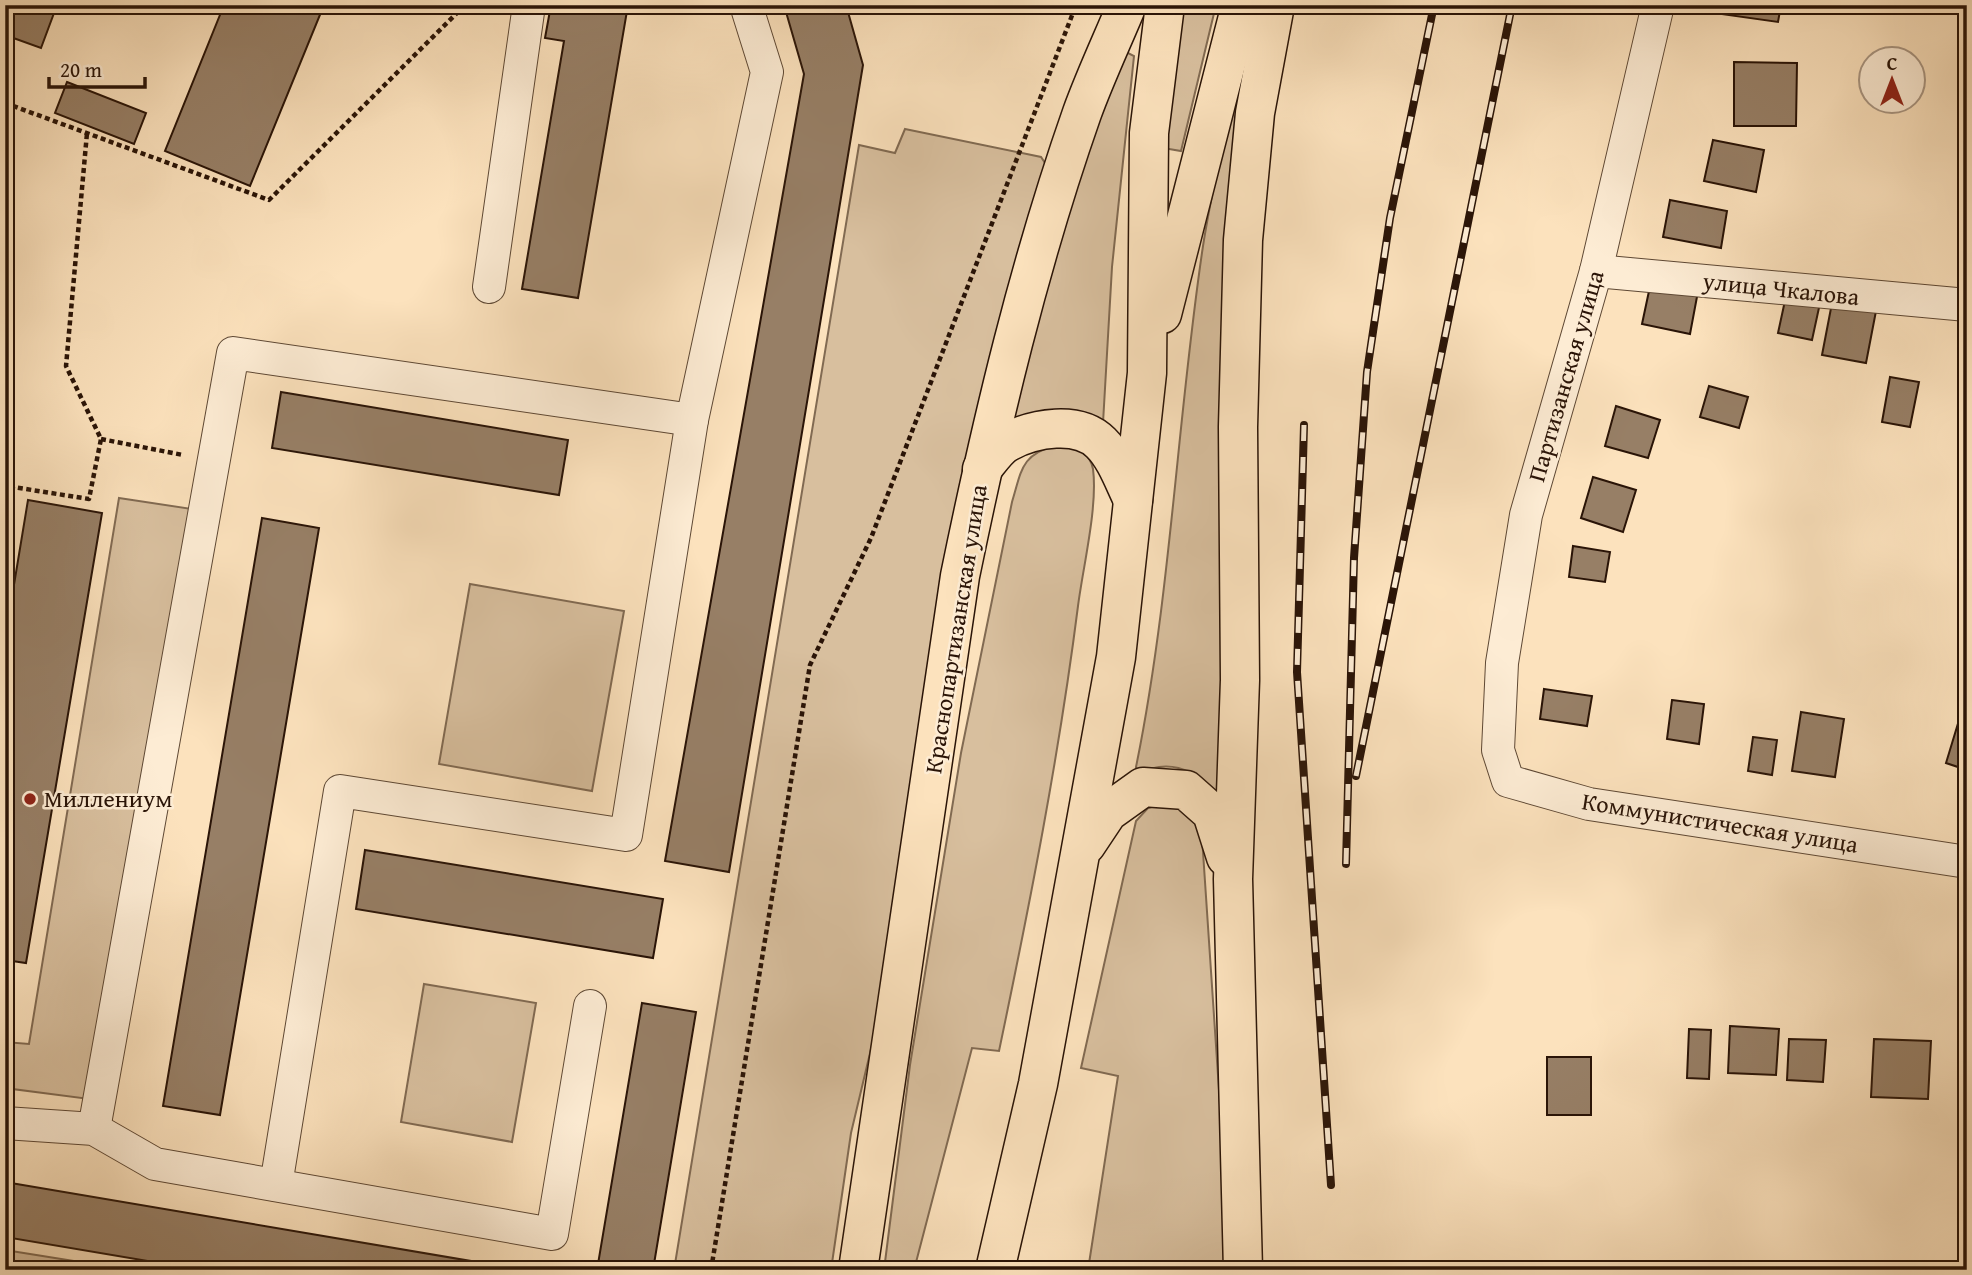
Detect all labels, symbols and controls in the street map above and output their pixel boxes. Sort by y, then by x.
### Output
scale bar [49,46,145,90]
north arrow [1856,46,1926,116]
text: С [1887,49,1898,77]
text: 20 m [60,54,102,85]
street label: улица Чкалова [1700,263,1862,314]
street label: Партизанская улица [1519,266,1613,486]
street label: Краснопартизанская улица [915,481,996,776]
place label: Миллениум [44,781,172,816]
street label: Коммунистическая улица [1579,783,1861,862]
marker: Миллениум [22,791,38,807]

